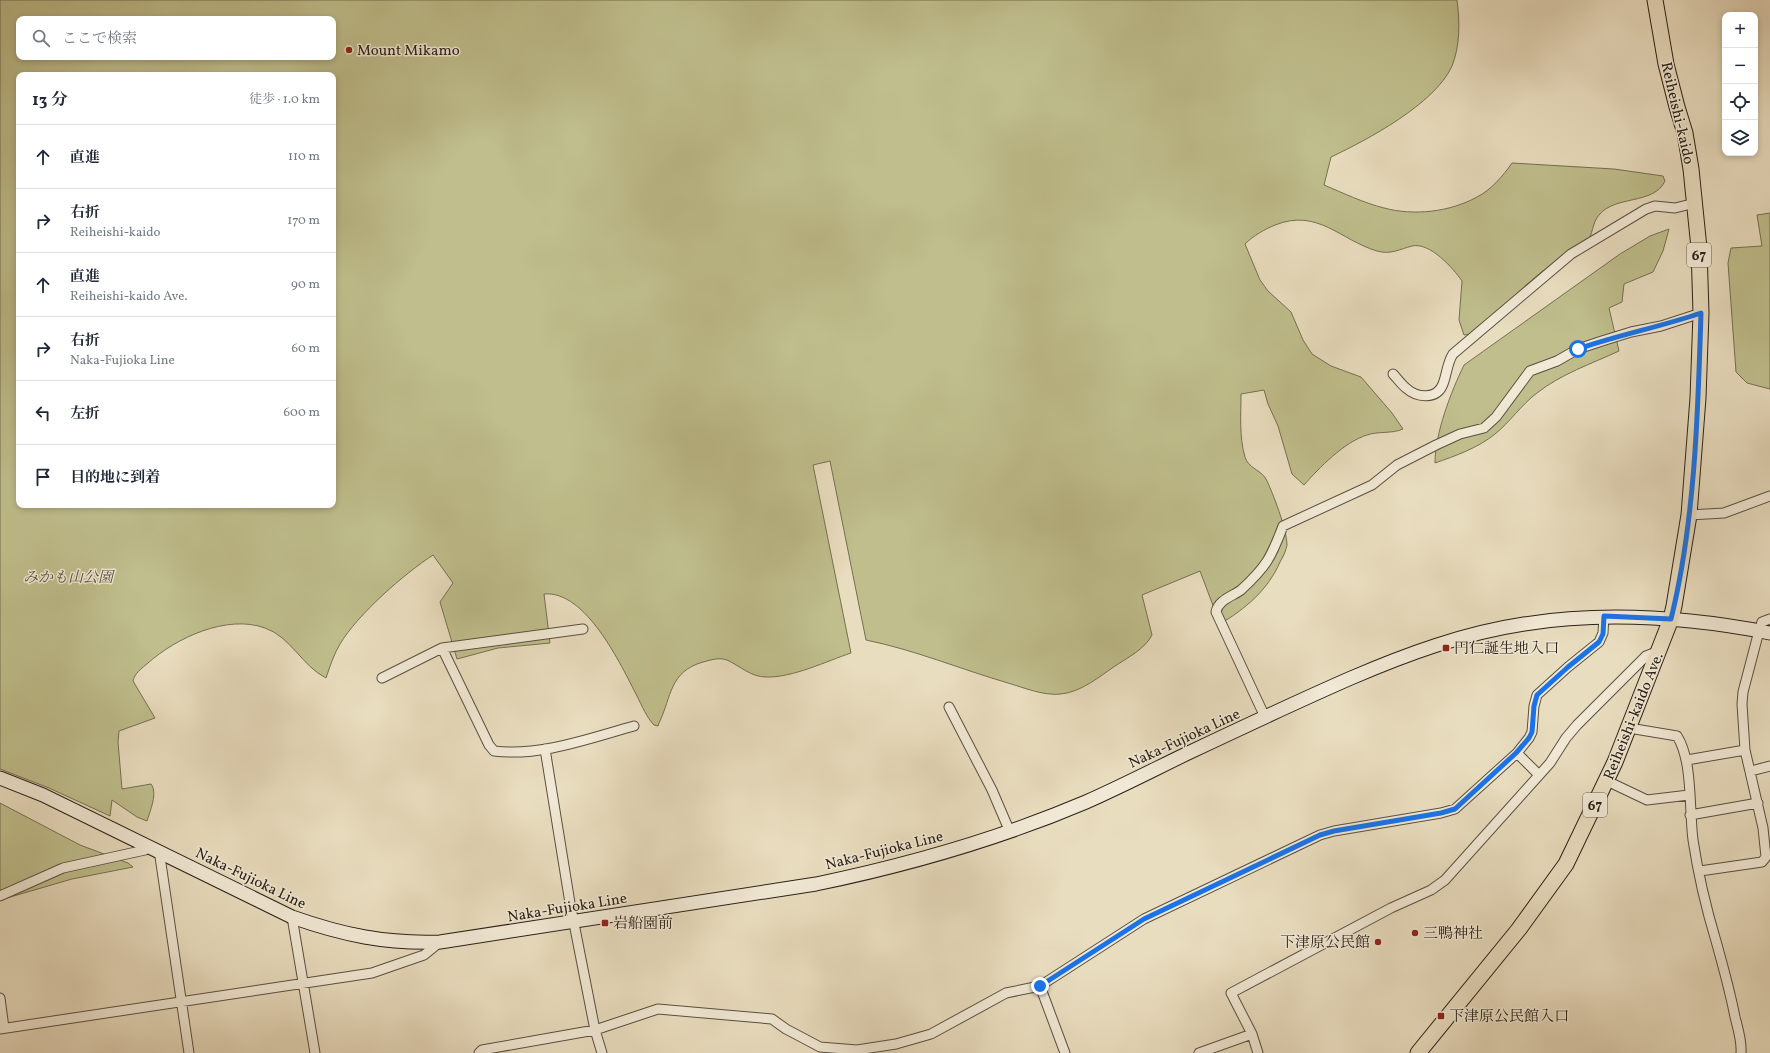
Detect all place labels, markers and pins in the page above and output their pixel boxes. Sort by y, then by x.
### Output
place label: Mount Mikamo [357,41,460,62]
marker: Mount Mikamo [344,45,354,55]
place label: 円仁誕生地入口 [1454,639,1559,660]
marker: 円仁誕生地入口 [1441,643,1451,653]
place label: 岩船園前 [613,914,673,935]
marker: 岩船園前 [600,918,610,928]
place label: 三鴨神社 [1423,924,1483,945]
marker: 三鴨神社 [1410,928,1420,938]
place label: 下津原公民館 [1280,933,1370,954]
marker: 下津原公民館 [1373,937,1383,947]
place label: 下津原公民館入口 [1449,1007,1569,1028]
marker: 下津原公民館入口 [1436,1011,1446,1021]

